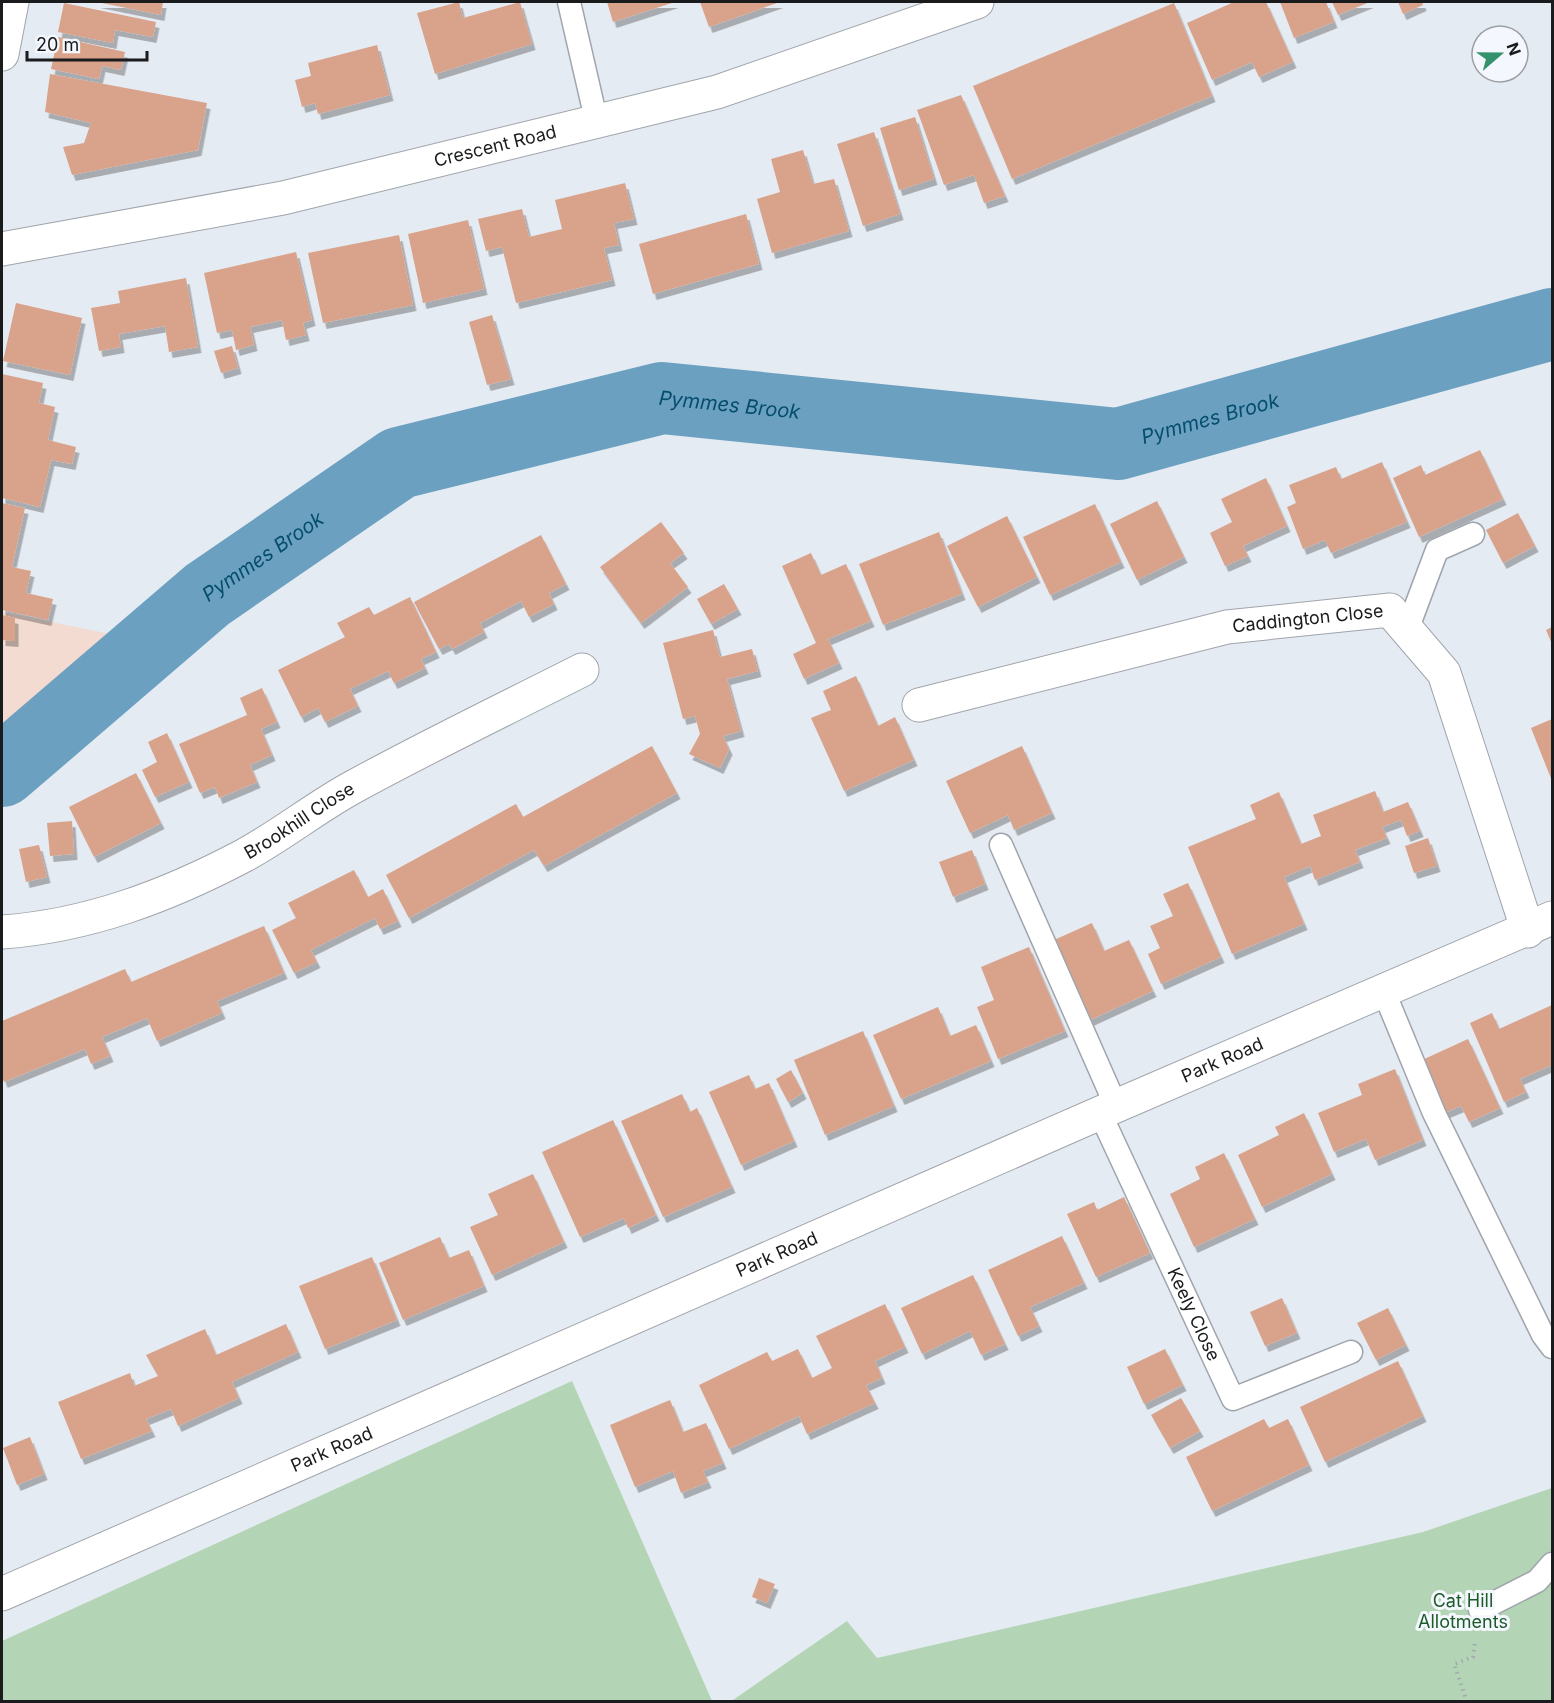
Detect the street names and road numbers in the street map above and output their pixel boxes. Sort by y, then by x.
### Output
street label: Crescent Road [432,121,558,171]
street label: Caddington Close [1231,600,1384,636]
street label: Brookhill Close [240,777,358,863]
street label: Park Road [1178,1033,1266,1087]
street label: Park Road [733,1227,821,1281]
street label: Keely Close [1163,1264,1225,1364]
street label: Park Road [287,1422,376,1476]

